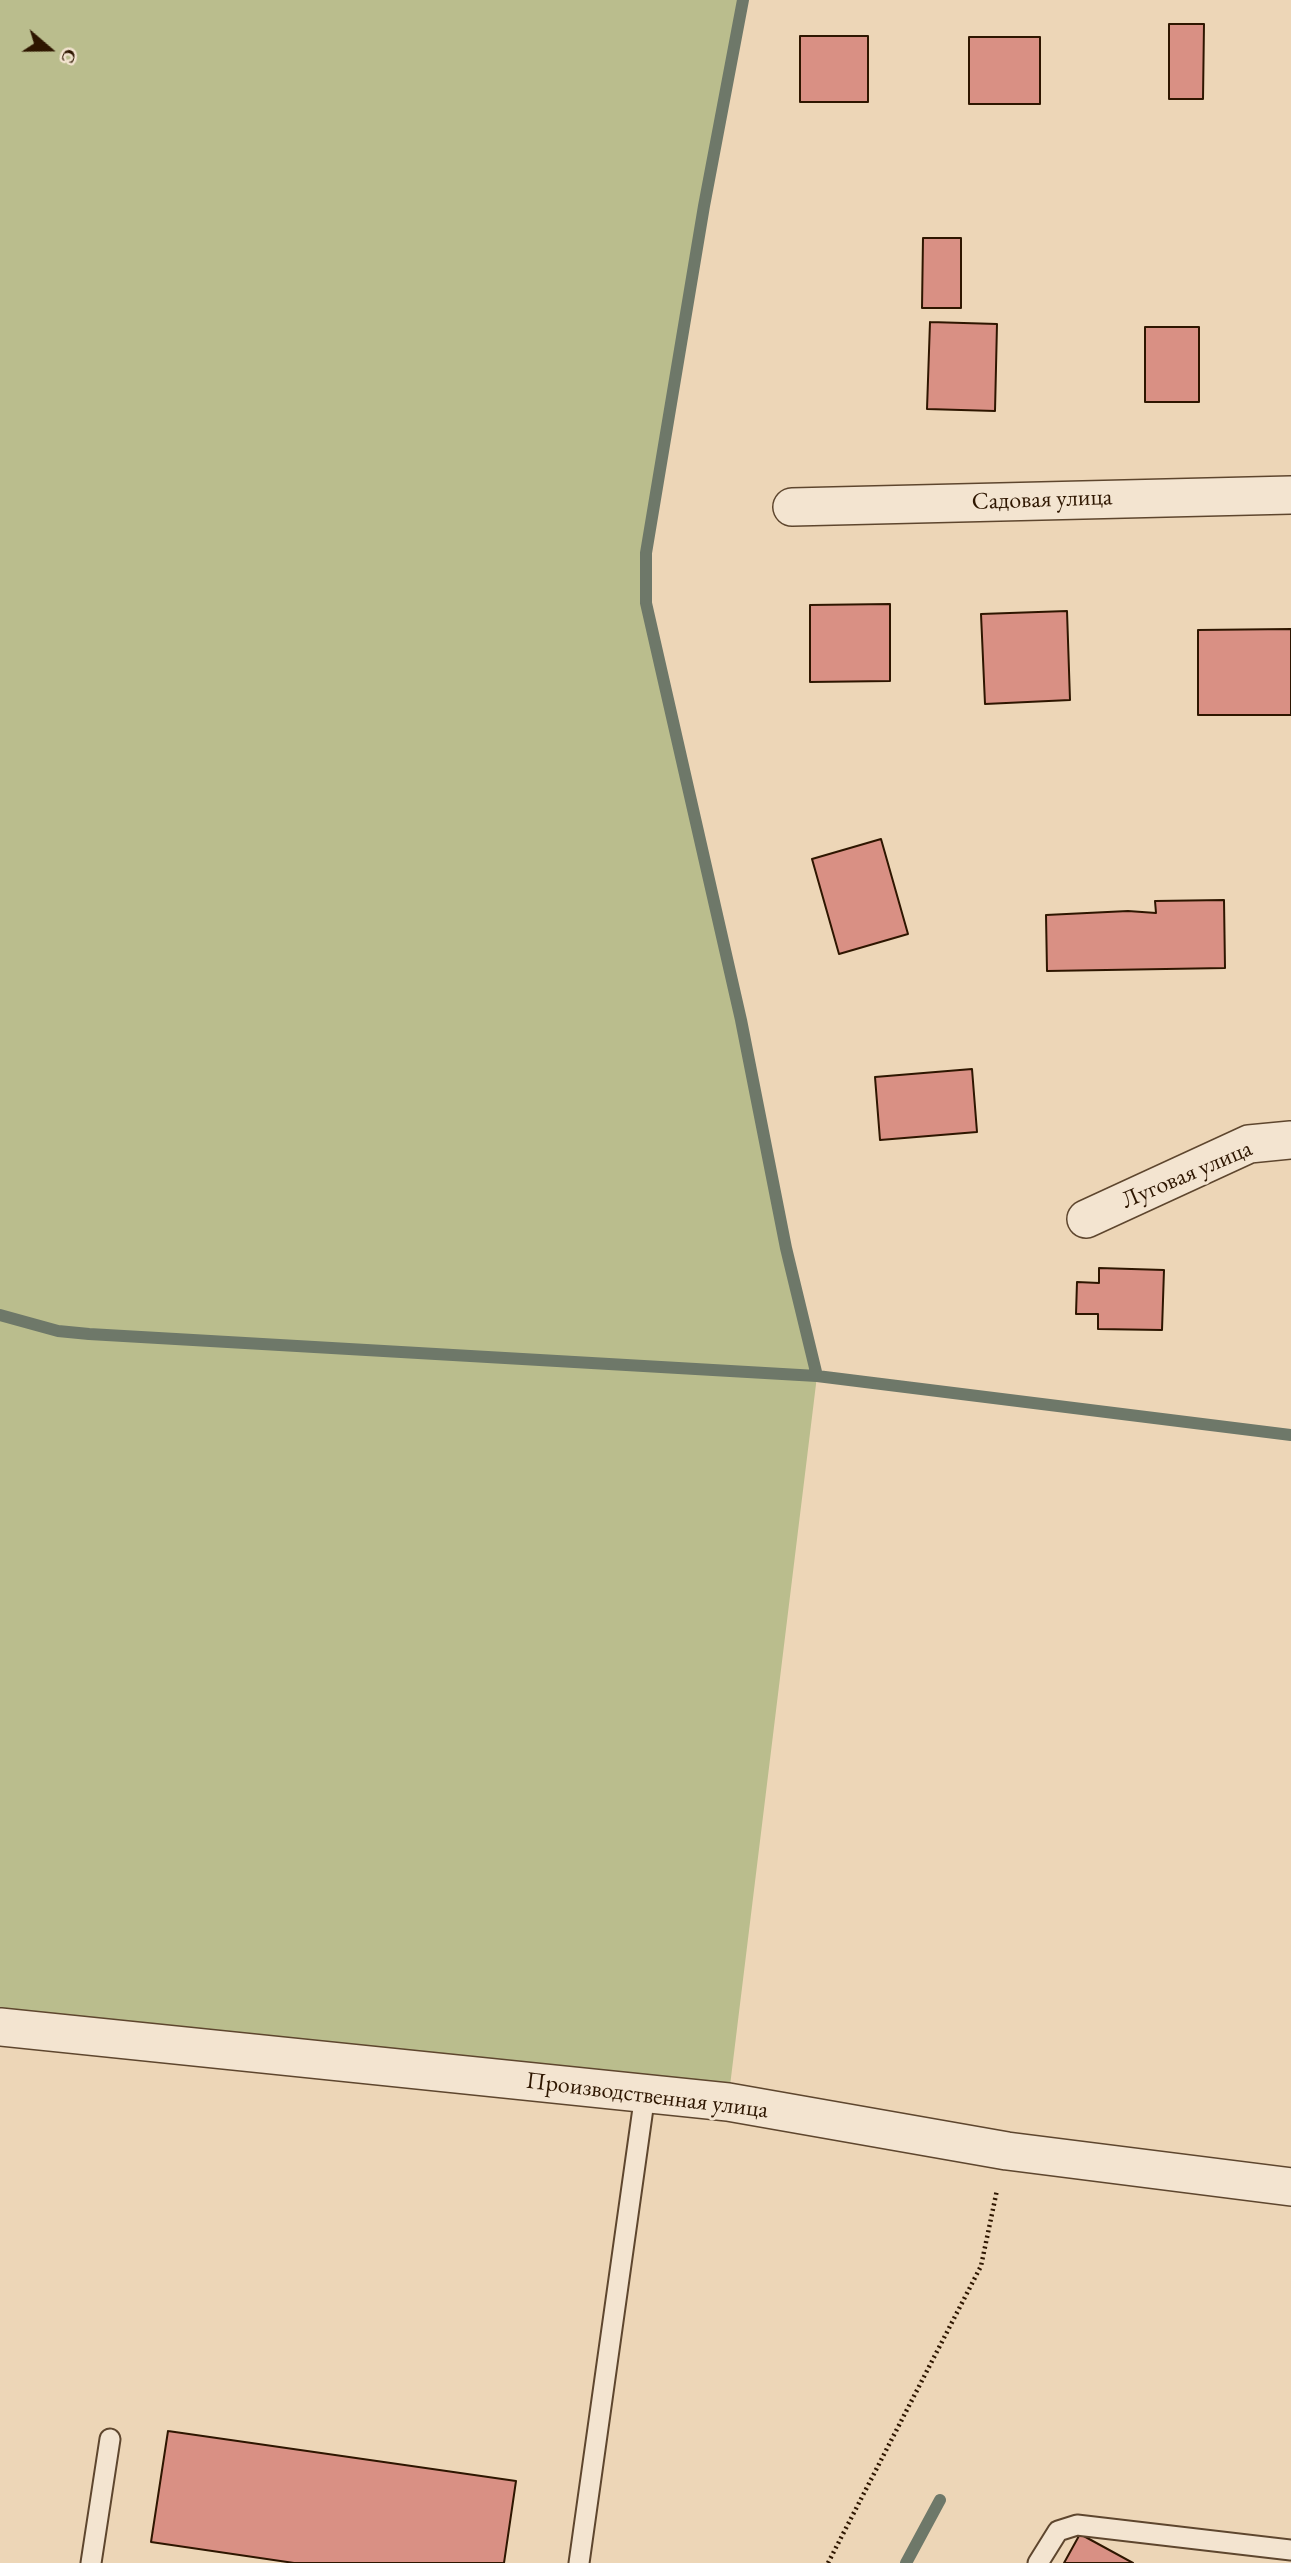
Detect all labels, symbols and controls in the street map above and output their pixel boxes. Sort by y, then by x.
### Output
north arrow [14,14,84,84]
text: С [55,46,83,67]
street label: Садовая улица [971,483,1113,517]
street label: Луговая улица [1117,1135,1257,1215]
street label: Производственная улица [524,2067,770,2125]

